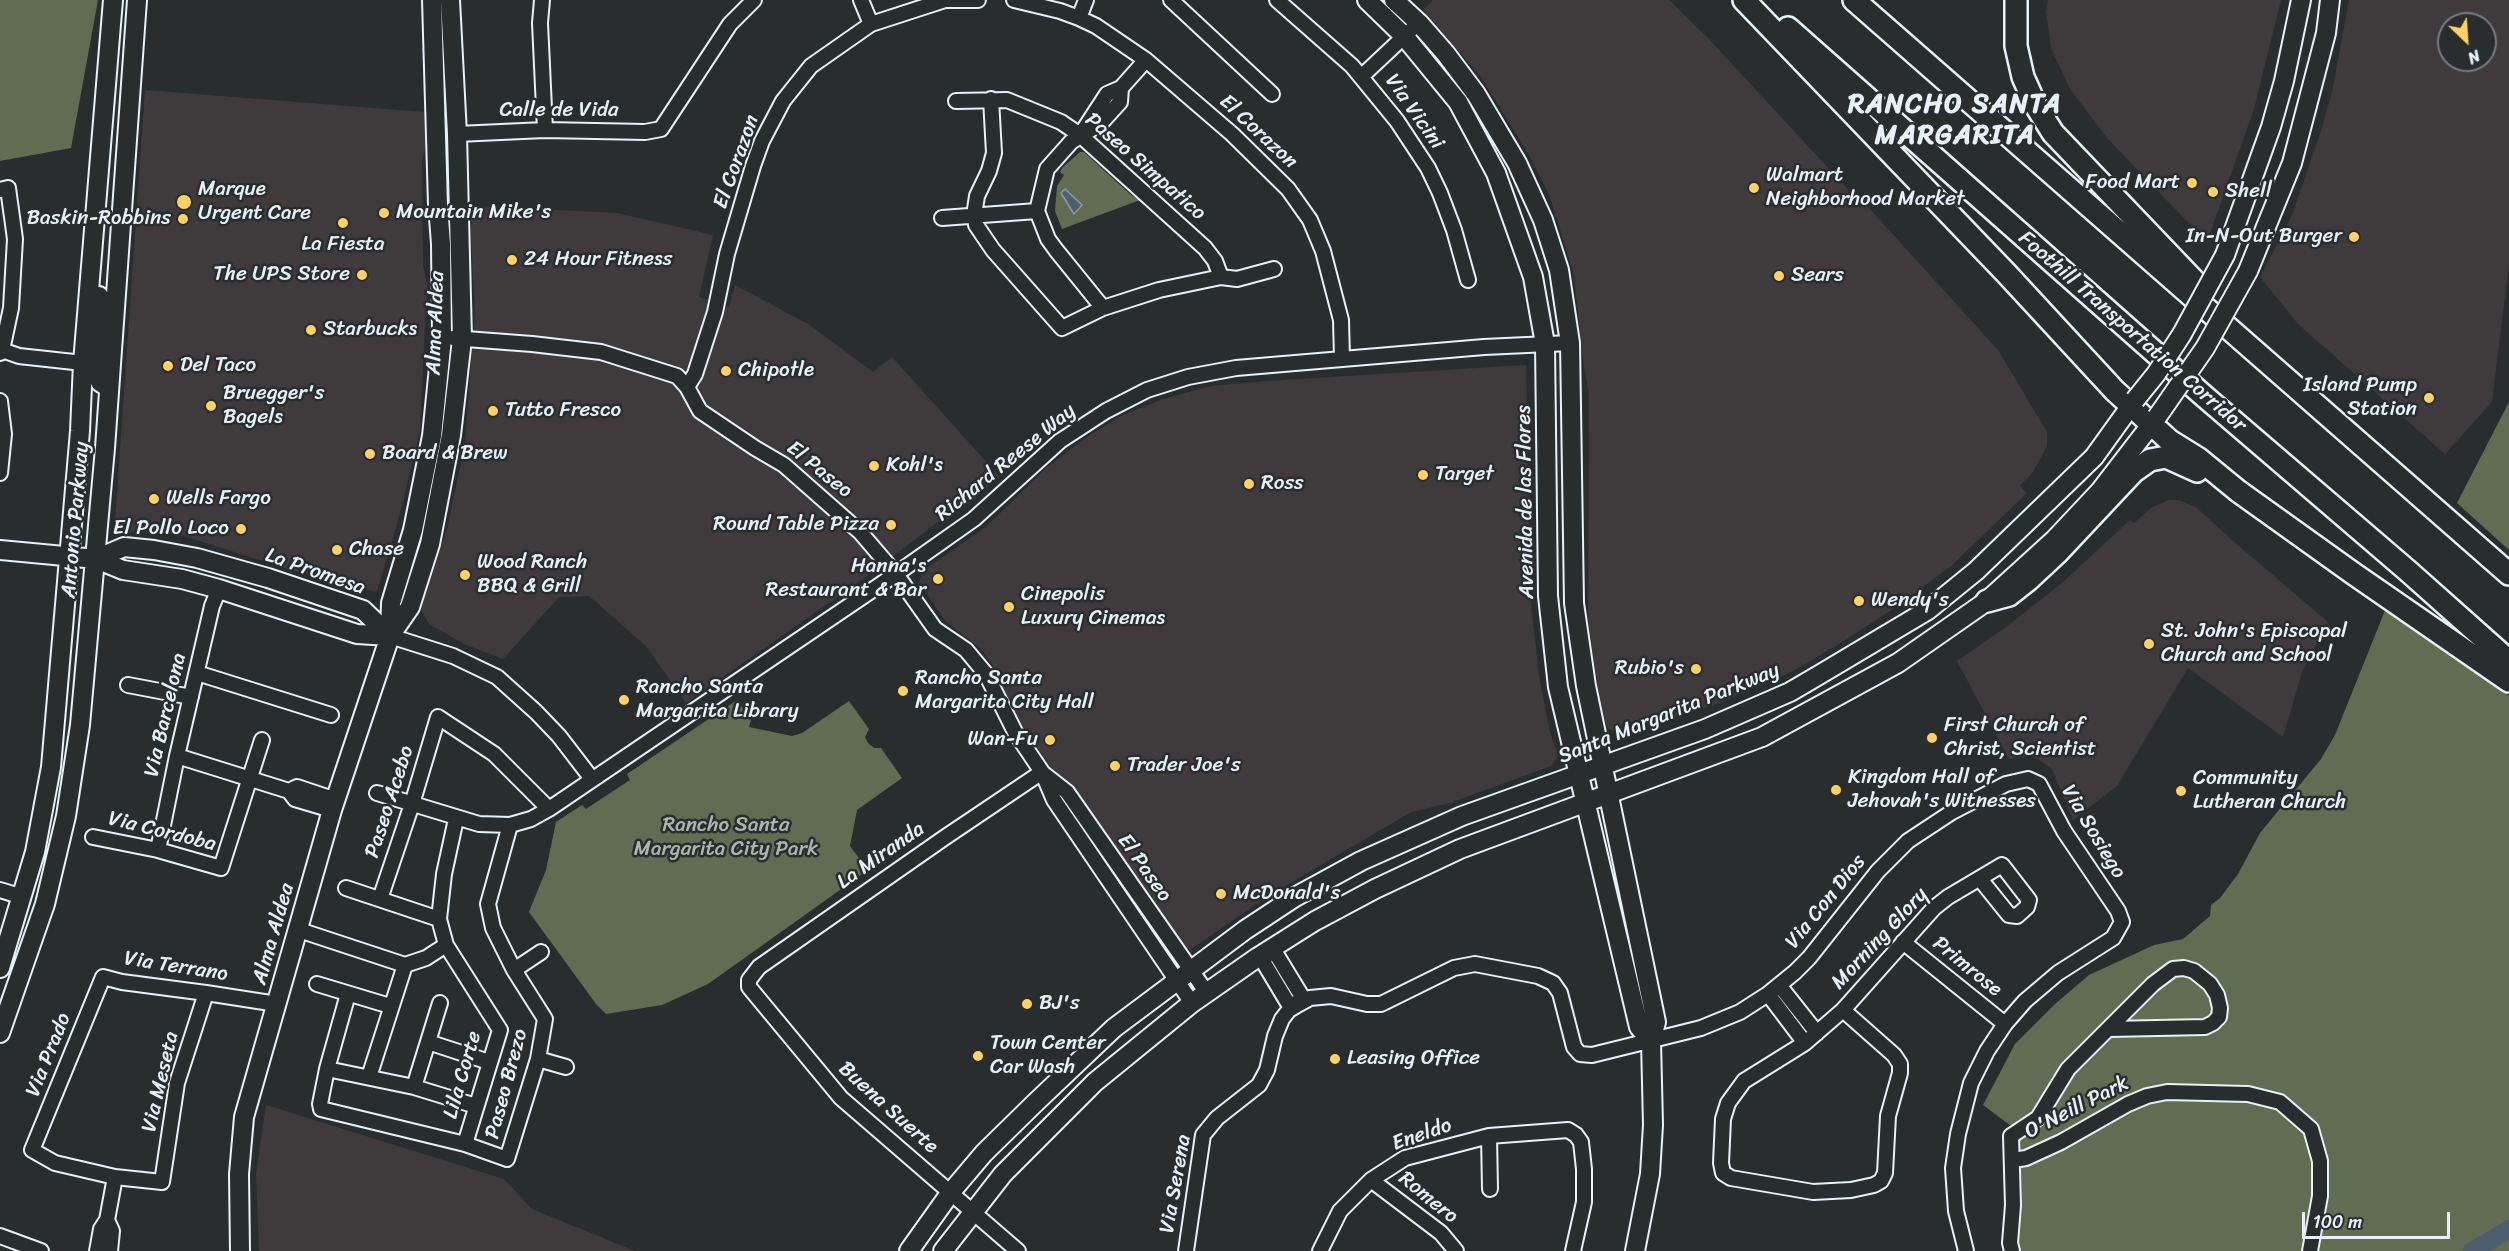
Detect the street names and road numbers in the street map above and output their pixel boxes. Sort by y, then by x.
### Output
street label: Via Vicini [1379,70,1449,154]
street label: El Corazon [1214,89,1302,175]
street label: Calle de Vida [499,98,619,124]
street label: Paseo Simpatico [1079,108,1211,226]
street label: El Corazon [708,112,766,212]
street label: Foothill Transportation Corridor [2013,226,2251,438]
street label: Alma Aldea [422,271,450,375]
street label: Richard Reese Way [931,399,1081,527]
street label: Avenida de las Flores [1512,405,1540,599]
street label: El Paseo [781,436,857,504]
street label: Antonio Parkway [57,441,95,599]
street label: La Promesa [262,543,368,601]
street label: Via Barcelona [140,651,192,779]
street label: Santa Margarita Parkway [1555,658,1783,770]
street label: Paseo Acebo [360,743,420,861]
street label: Via Sosiego [2055,781,2131,883]
street label: Via Cordoba [106,806,218,858]
street label: La Miranda [833,817,929,895]
street label: El Paseo [1112,829,1176,907]
street label: Via Con Dios [1780,850,1872,954]
street label: Alma Aldea [248,881,300,987]
street label: Morning Glory [1826,883,1934,995]
street label: Primrose [1927,931,2007,1003]
street label: Via Terrano [122,946,230,988]
street label: Via Prado [21,1010,77,1100]
street label: Paseo Brezo [480,1026,534,1142]
street label: Lila Corte [439,1028,487,1122]
street label: Via Meseta [137,1029,185,1135]
street label: Buena Suerte [833,1057,943,1159]
street label: O'Neill Park [2021,1071,2133,1145]
street label: Eneldo [1389,1113,1455,1157]
street label: Via Serena [1155,1133,1197,1235]
street label: Romero [1393,1166,1463,1230]

